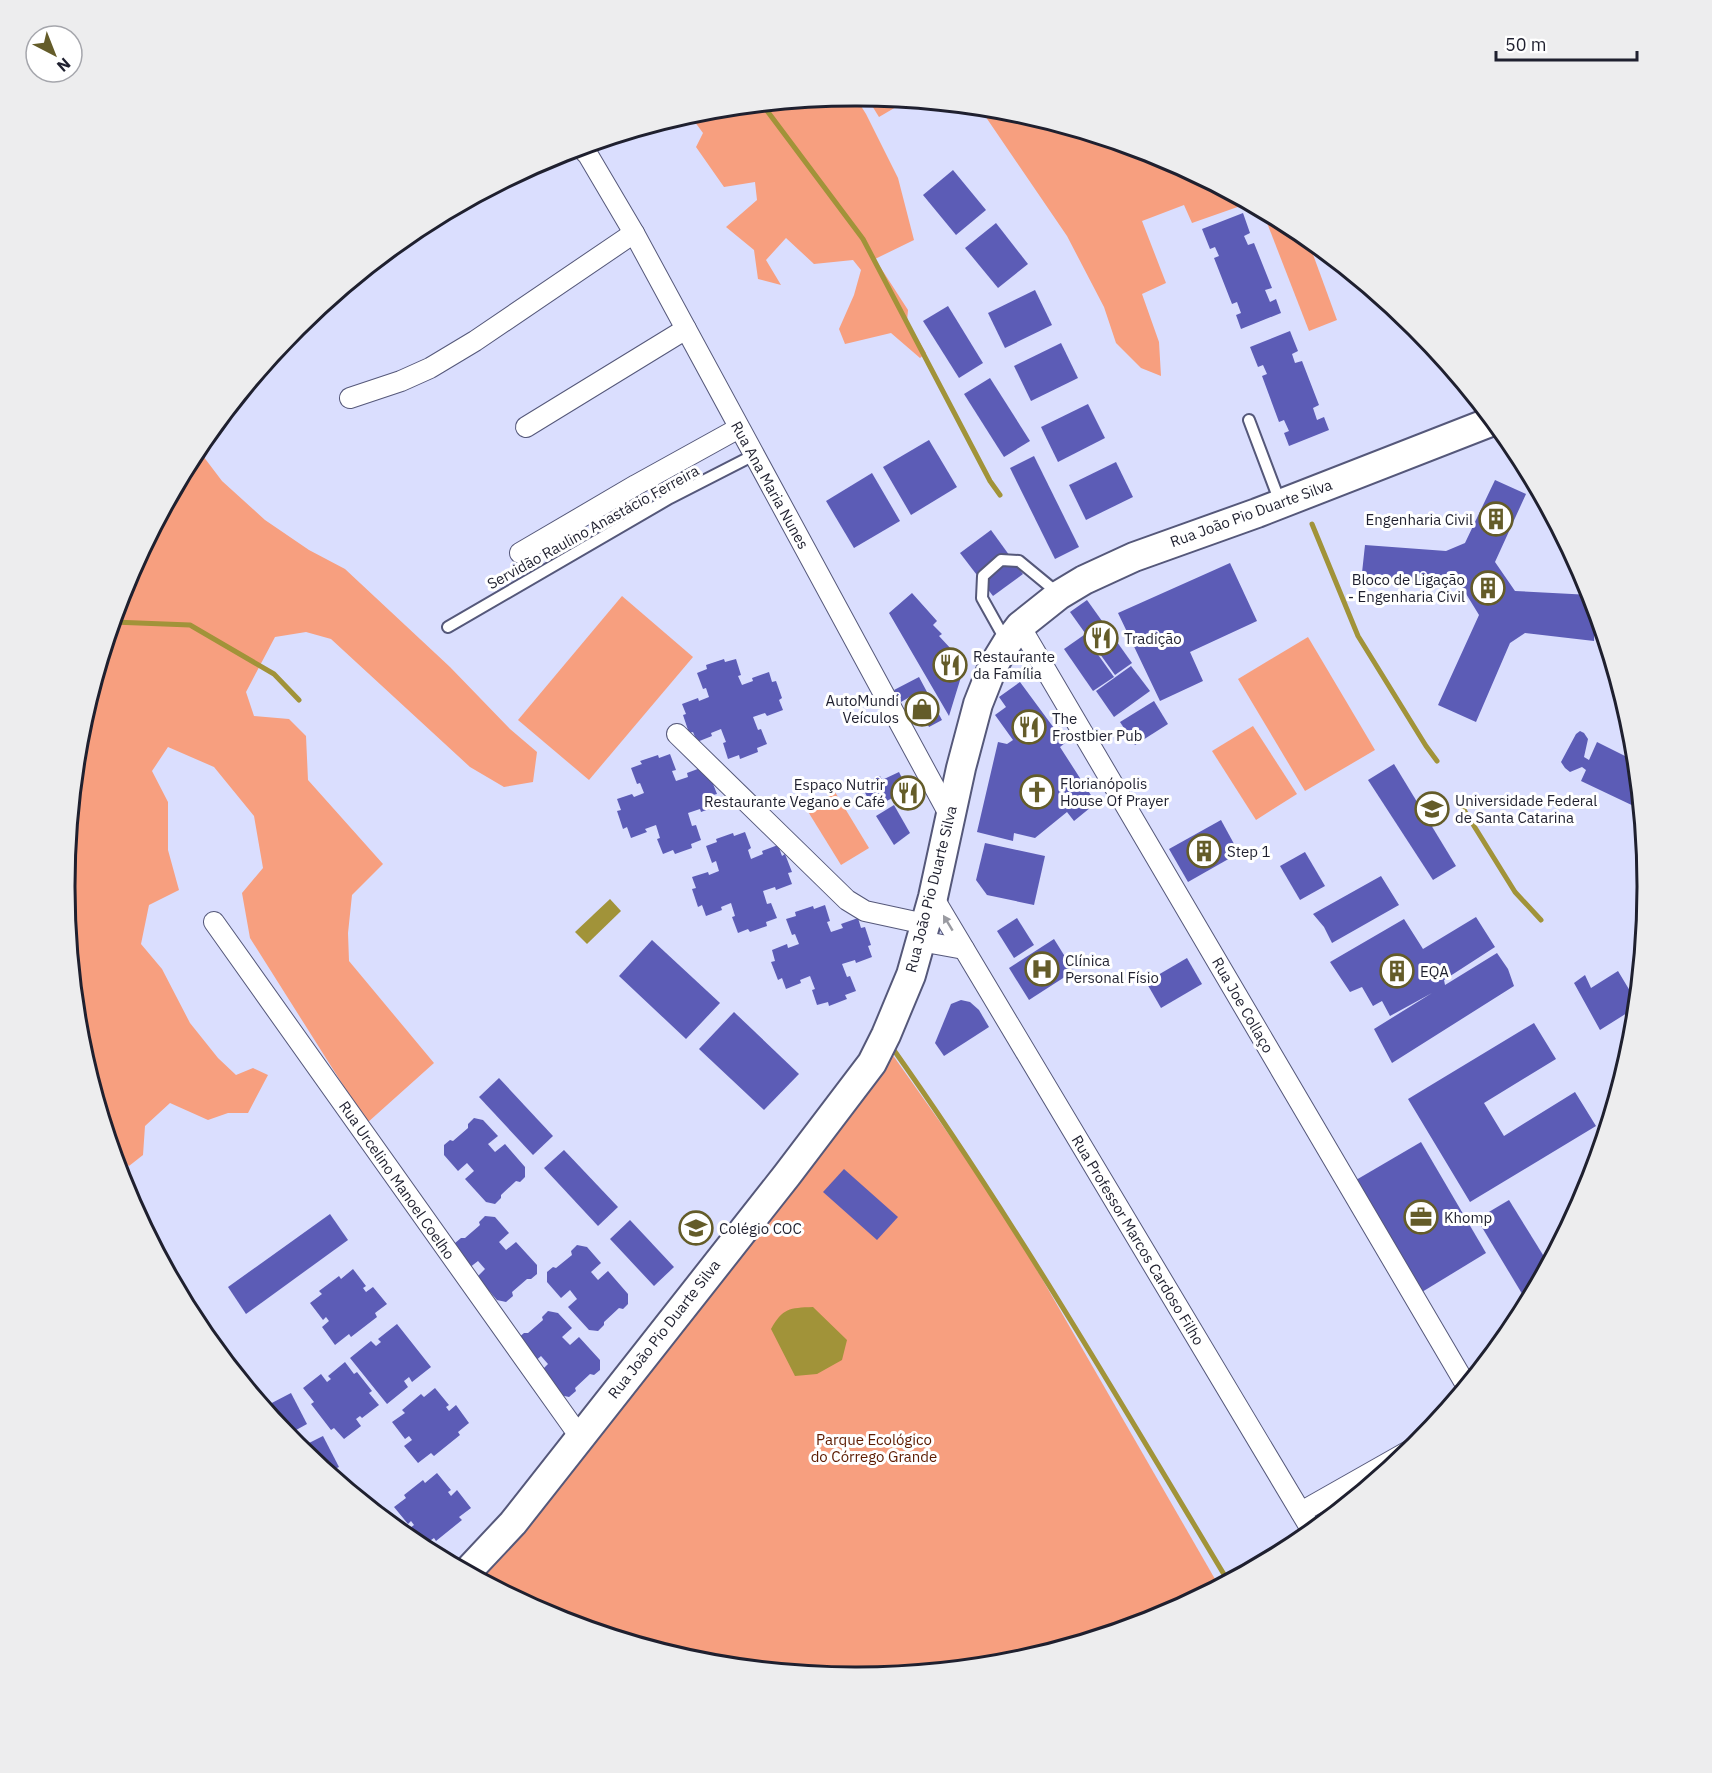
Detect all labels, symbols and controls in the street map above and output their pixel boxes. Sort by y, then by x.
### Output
north arrow [24,24,84,84]
scale bar [1496,24,1637,62]
text: 50 m [1505,33,1547,56]
text: N [53,54,75,76]
street label: Rua Ana Maria Nunes [727,418,813,552]
street label: Servidão Raulino Anastácio Ferreira [484,461,702,593]
street label: Rua João Pio Duarte Silva [1167,475,1335,551]
building icon: Engenharia Civil [1478,501,1514,537]
place label: Engenharia Civil [1366,510,1473,529]
place label: Bloco de Ligação - Engenharia Civil [1348,570,1465,606]
building icon: Bloco de Ligação - Engenharia Civil [1470,570,1506,606]
restaurant icon: Tradição [1083,620,1119,656]
place label: Tradição [1124,629,1182,648]
restaurant icon: Restaurante da Família [932,647,968,683]
place label: Restaurante da Família [973,647,1055,683]
place label: AutoMundi Veículos [826,691,899,727]
shop icon: AutoMundi Veículos [904,691,940,727]
restaurant icon: The Frostbier Pub [1011,709,1047,745]
place label: The Frostbier Pub [1052,709,1142,745]
church icon: Florianópolis House Of Prayer [1019,774,1055,810]
place label: Florianópolis House Of Prayer [1060,774,1170,810]
place label: Espaço Nutrir Restaurante Vegano e Café [704,775,885,811]
restaurant icon: Espaço Nutrir Restaurante Vegano e Café [890,775,926,811]
school or university icon: Universidade Federal de Santa Catarina [1414,791,1450,827]
place label: Universidade Federal de Santa Catarina [1455,791,1597,827]
street label: Rua João Pio Duarte Silva [901,804,961,974]
building icon: Step 1 [1186,833,1222,869]
place label: Step 1 [1227,842,1270,861]
one-way arrow [943,915,954,931]
hospital icon: Clínica Personal Físio [1024,951,1060,987]
place label: Clínica Personal Físio [1065,951,1159,987]
building icon: EQA [1379,953,1415,989]
street label: Rua Joe Collaço [1208,954,1278,1056]
place label: EQA [1420,962,1449,981]
street label: Rua Urcelino Manoel Coelho [335,1097,459,1263]
street label: Rua Professor Marcos Cardoso Filho [1068,1131,1208,1349]
office icon: Khomp [1403,1199,1439,1235]
place label: Khomp [1444,1208,1492,1227]
school or university icon: Colégio COC [678,1210,714,1246]
place label: Colégio COC [719,1219,802,1238]
street label: Rua João Pio Duarte Silva [604,1256,724,1402]
park label: Parque Ecológico do Córrego Grande [811,1430,937,1466]

